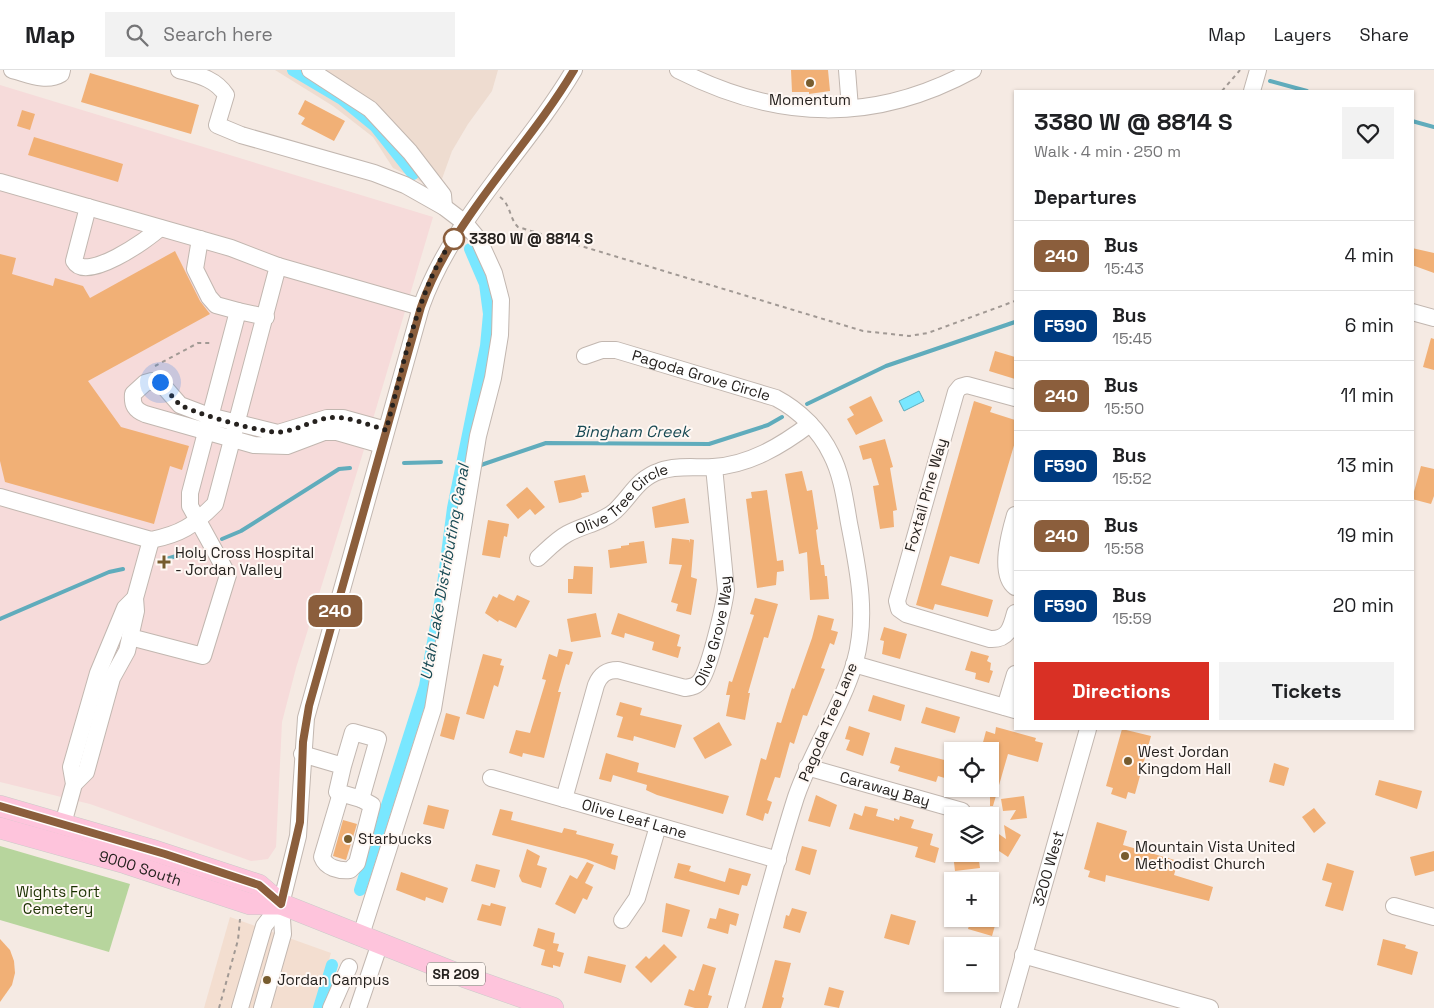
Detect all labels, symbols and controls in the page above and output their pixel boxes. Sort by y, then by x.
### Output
search box [105,12,455,57]
text: Map [25,19,75,50]
icon: search [123,21,151,49]
text: Search here [163,22,273,47]
text: Map [1208,23,1246,46]
text: Layers [1274,23,1331,46]
text: Share [1359,23,1409,46]
marker: Momentum [804,77,816,89]
place label: Momentum [769,90,851,109]
text: 3380 W @ 8814 S [1034,106,1233,137]
button: heart [1342,107,1394,159]
text: Walk · 4 min · 250 m [1034,141,1181,162]
text: Departures [1034,185,1137,210]
marker: 3380 W @ 8814 S [443,228,465,250]
place label: 3380 W @ 8814 S [469,229,593,248]
text: Bus [1104,233,1138,258]
text: 4 min [1345,243,1394,268]
text: 240 [1045,244,1078,267]
text: 15:43 [1104,258,1144,279]
text: Bus [1112,303,1146,328]
text: 6 min [1345,313,1394,338]
text: F590 [1044,314,1087,337]
text: 15:45 [1112,328,1152,349]
street label: Pagoda Grove Circle [630,345,773,405]
your location [148,370,173,395]
text: Bus [1104,373,1138,398]
text: 11 min [1341,383,1394,408]
text: 240 [1045,384,1078,407]
text: 15:50 [1104,398,1144,419]
water label: Bingham Creek [574,421,692,442]
street label: Foxtail Pine Way [900,436,951,554]
text: Bus [1112,443,1146,468]
text: 13 min [1337,453,1394,478]
text: F590 [1044,454,1087,477]
street label: Olive Tree Circle [572,459,670,538]
water label: Utah Lake Distributing Canal [415,460,474,682]
text: 15:52 [1112,468,1152,489]
text: Bus [1104,513,1138,538]
text: 19 min [1337,523,1394,548]
text: 240 [1045,524,1078,547]
text: 15:58 [1104,538,1144,559]
place label: Holy Cross Hospital - Jordan Valley [175,543,314,579]
marker: Holy Cross Hospital - Jordan Valley [157,555,171,569]
street label: Olive Grove Way [690,575,735,690]
text: Bus [1112,583,1146,608]
text: 20 min [1333,593,1394,618]
text: F590 [1044,594,1087,617]
line badge: 240 [306,595,364,627]
text: 240 [318,599,352,622]
text: 15:59 [1112,608,1152,629]
street label: Pagoda Tree Lane [794,659,861,784]
button: Directions [1034,662,1209,720]
button: Tickets [1219,662,1394,720]
map controls [944,742,999,992]
button: locate [944,742,999,797]
place label: West Jordan Kingdom Hall [1138,742,1231,778]
marker: West Jordan Kingdom Hall [1122,755,1134,767]
street label: Caraway Bay [838,767,932,810]
street label: Olive Leaf Lane [580,794,689,843]
button: layers [944,807,999,862]
street label: 3200 West [1028,828,1068,908]
place label: Starbucks [358,829,432,848]
marker: Starbucks [342,833,354,845]
place label: Mountain Vista United Methodist Church [1135,837,1295,873]
street label: 9000 South [97,846,184,890]
marker: Mountain Vista United Methodist Church [1119,850,1131,862]
button: + [944,872,999,927]
park label: Wights Fort Cemetery [16,882,100,918]
button: − [944,937,999,992]
road number: SR 209 [427,962,485,986]
place label: Jordan Campus [277,970,389,989]
marker: Jordan Campus [261,974,273,986]

